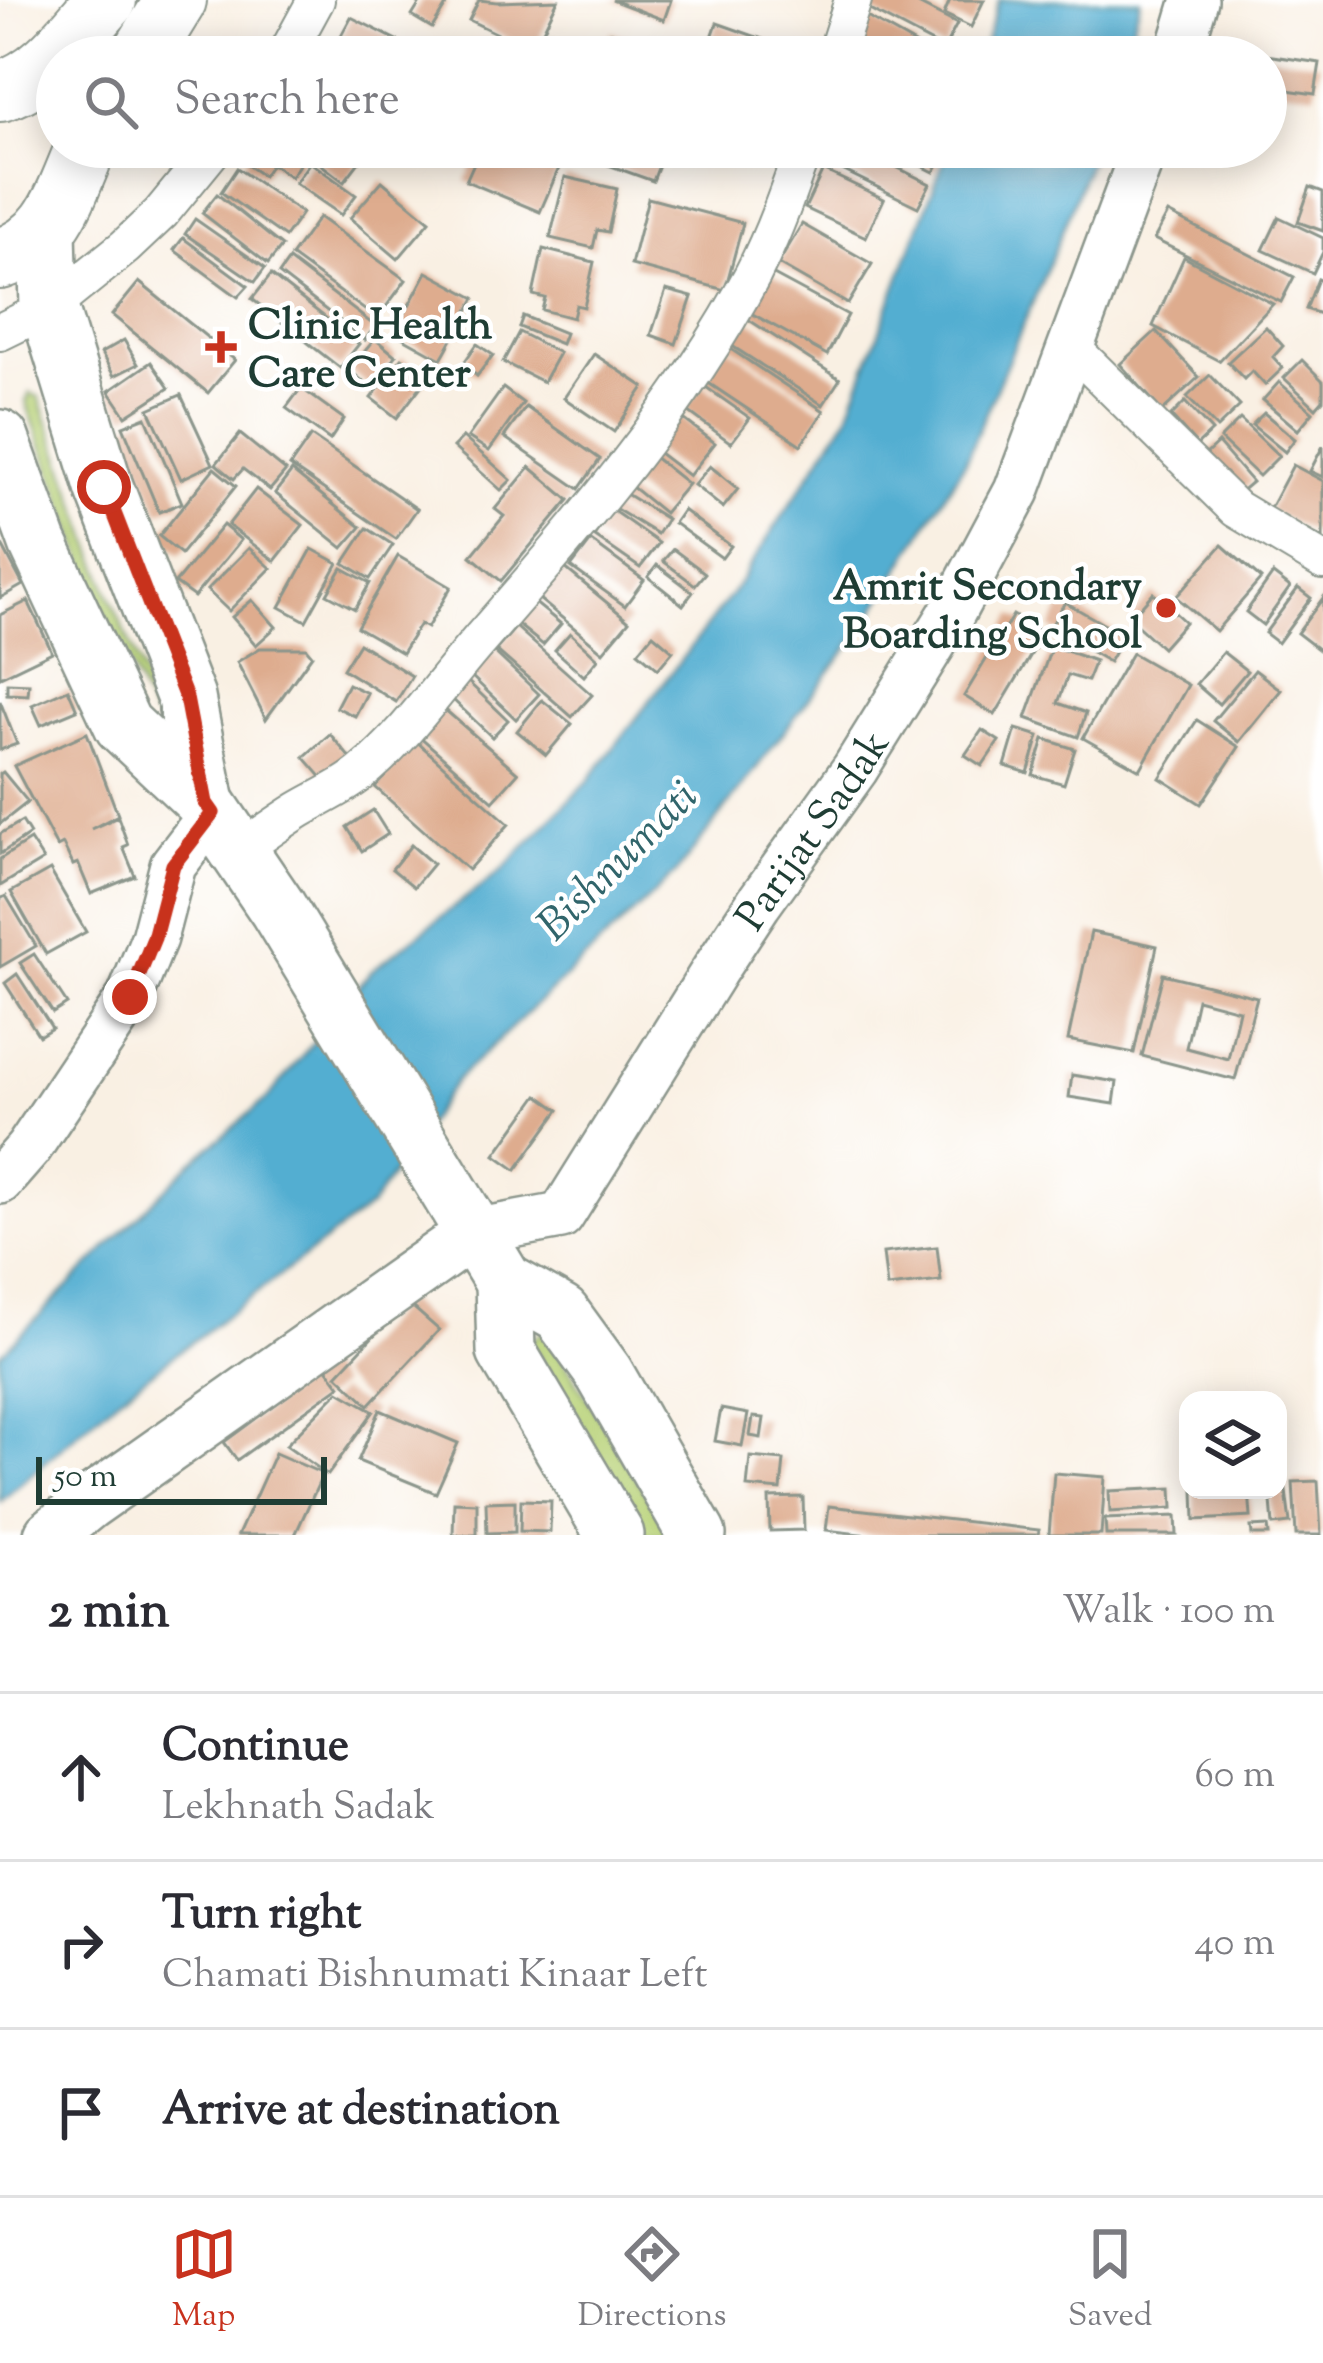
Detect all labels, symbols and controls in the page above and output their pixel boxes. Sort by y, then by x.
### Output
search box [36,36,1287,168]
icon: search [78,69,144,135]
text: Search here [174,70,400,135]
place label: Clinic Health Care Center [248,298,493,406]
marker: Clinic Health Care Center [205,331,237,363]
route start [77,460,131,514]
place label: Amrit Secondary Boarding School [833,559,1142,667]
marker: Amrit Secondary Boarding School [1153,595,1179,621]
street label: Parijat Sadak [723,720,907,944]
water label: Bishnumati [525,768,715,958]
route end [103,970,157,1024]
map controls [1179,1391,1287,1499]
button: layers [1179,1391,1287,1499]
scale bar [36,1451,327,1504]
text: 50 m [54,1454,117,1502]
text: 2 min [48,1577,170,1650]
text: Walk · 100 m [1062,1585,1275,1641]
text: Continue [162,1716,349,1781]
icon: ahead [48,1744,114,1810]
text: 60 m [1194,1749,1275,1805]
text: Lekhnath Sadak [162,1781,435,1837]
text: Turn right [162,1884,361,1949]
icon: right [48,1912,114,1978]
text: 40 m [1195,1917,1275,1973]
text: Chamati Bishnumati Kinaar Left [162,1949,708,2005]
icon: arrive [48,2080,114,2146]
text: Arrive at destination [162,2080,560,2145]
tab: Map [171,2221,237,2341]
tab: Directions [578,2221,727,2341]
tab: Saved [1068,2221,1152,2341]

